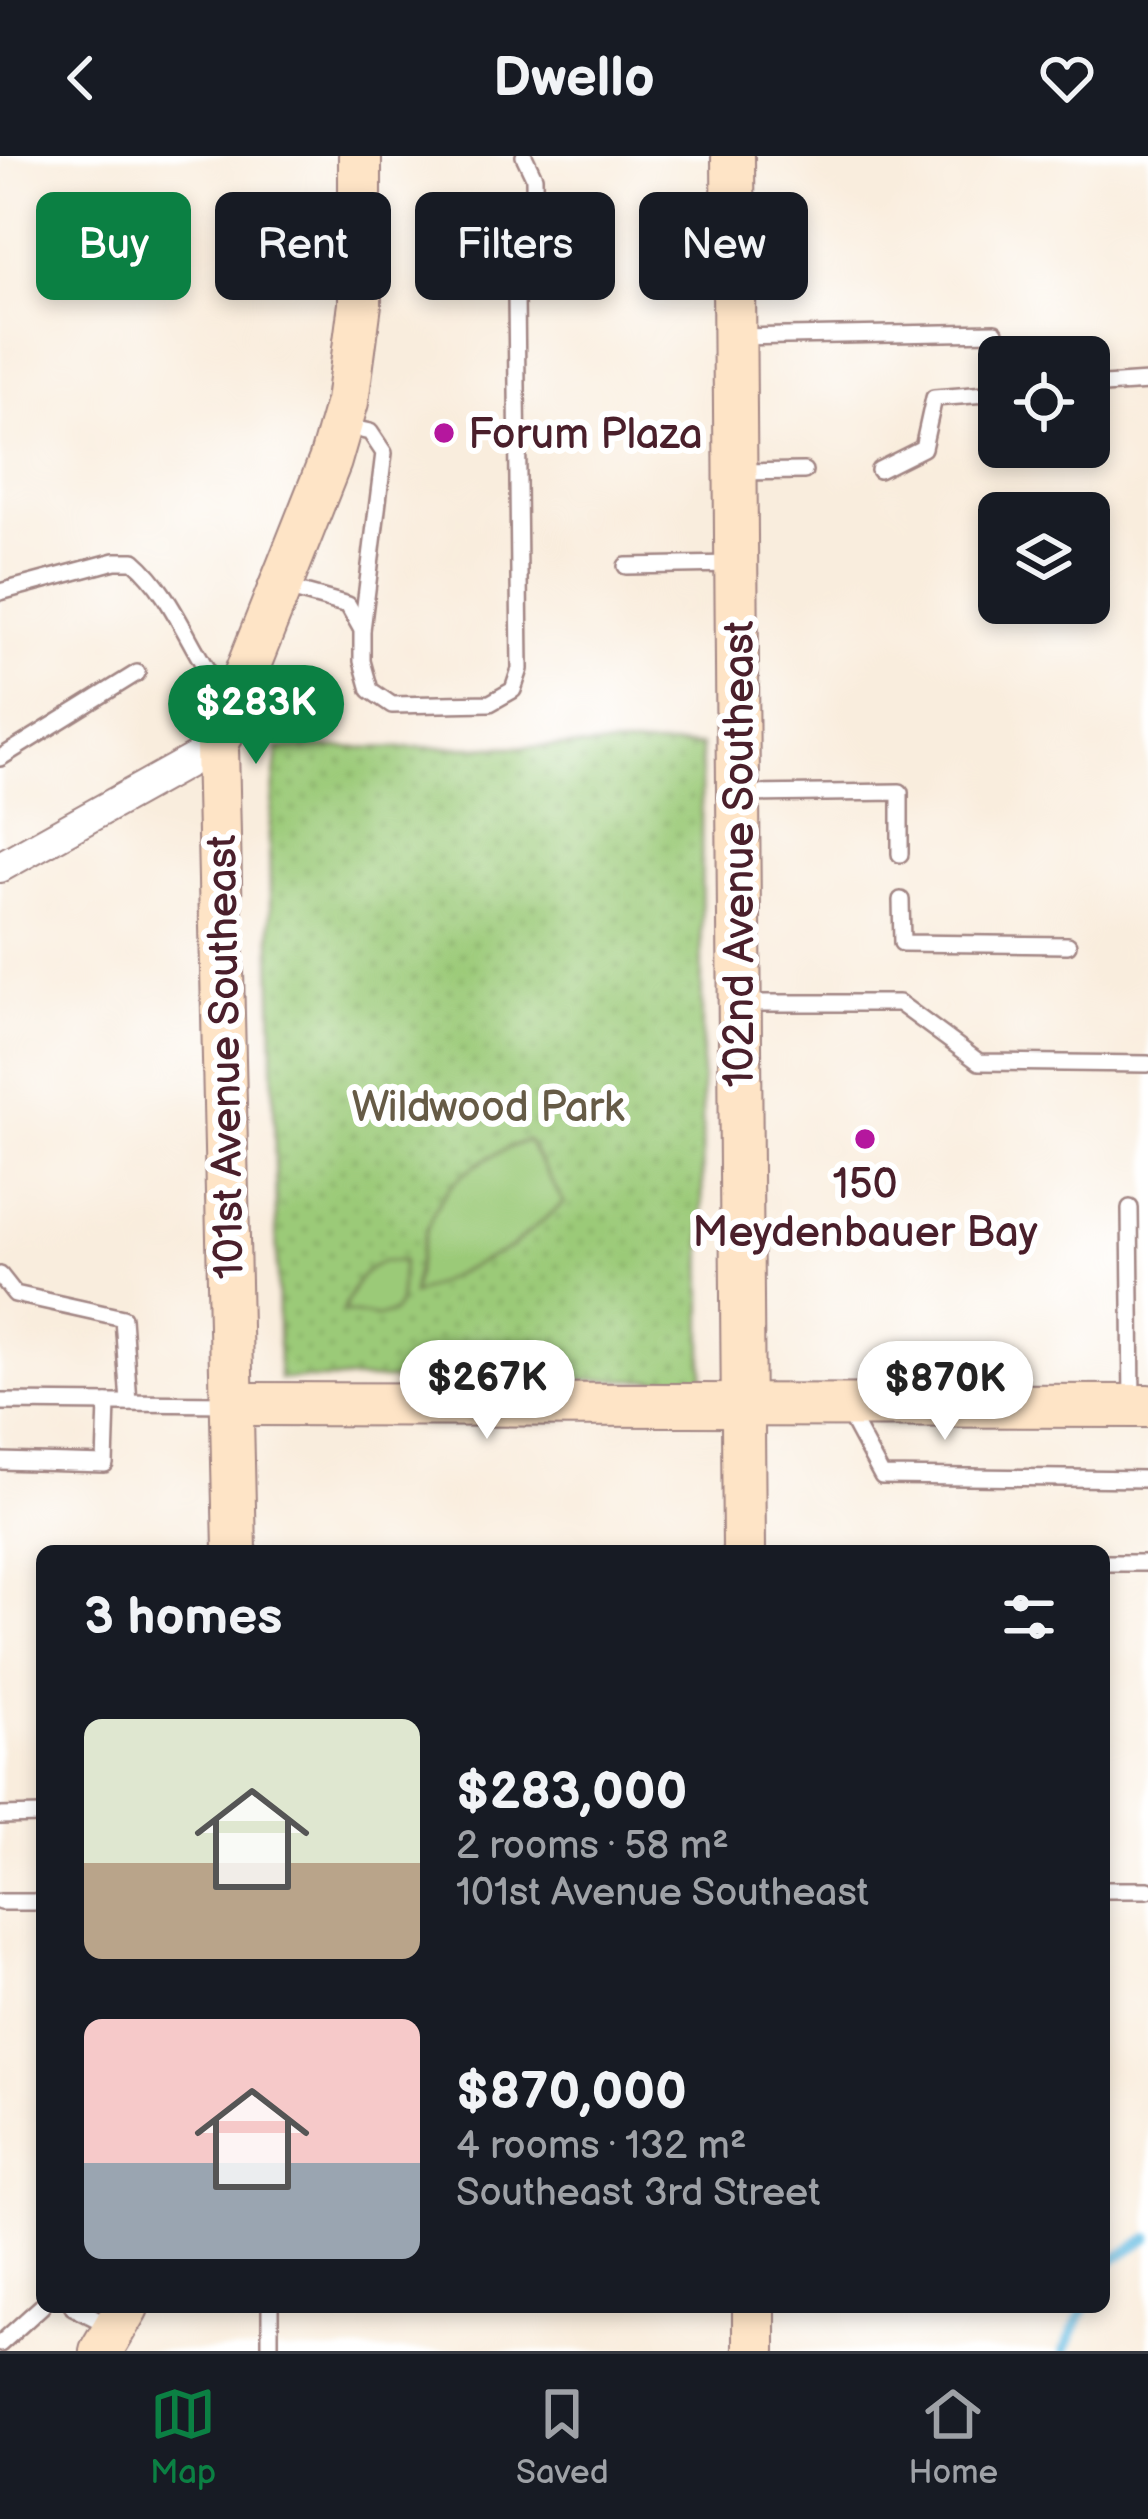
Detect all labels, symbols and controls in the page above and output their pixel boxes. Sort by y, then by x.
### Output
icon: back [48,45,114,111]
icon: heart [1034,45,1100,111]
text: Dwello [493,46,655,111]
chip: Buy [36,192,191,300]
chip: Rent [215,192,391,300]
chip: Filters [415,192,615,300]
chip: New [639,192,808,300]
map controls [978,336,1110,624]
button: locate [978,336,1110,468]
place label: Forum Plaza [468,410,703,461]
marker: Forum Plaza [431,420,457,446]
button: layers [978,492,1110,624]
street label: 102nd Avenue Southeast [715,620,766,1088]
pin: $283K [172,665,340,767]
text: $283K [195,680,317,727]
street label: 101st Avenue Southeast [197,834,256,1280]
park label: Wildwood Park [352,1083,625,1134]
marker: 150 Meydenbauer Bay [852,1126,878,1152]
place label: 150 Meydenbauer Bay [692,1160,1038,1259]
pin: $267K [403,1340,571,1442]
pin: $870K [861,1341,1029,1443]
text: $267K [427,1355,547,1402]
text: $870K [884,1356,1006,1403]
icon: filters [996,1584,1062,1650]
text: 3 homes [84,1587,282,1648]
text: $283,000 [456,1762,687,1823]
icon: home [180,1767,324,1911]
text: 2 rooms · 58 m² [456,1823,729,1870]
text: 101st Avenue Southeast [456,1870,869,1917]
text: $870,000 [456,2062,687,2123]
icon: home [180,2067,324,2211]
text: 4 rooms · 132 m² [456,2123,747,2170]
text: Southeast 3rd Street [456,2170,820,2217]
tab: Map [150,2381,216,2493]
tab: Saved [516,2381,609,2493]
tab: Home [908,2381,998,2493]

